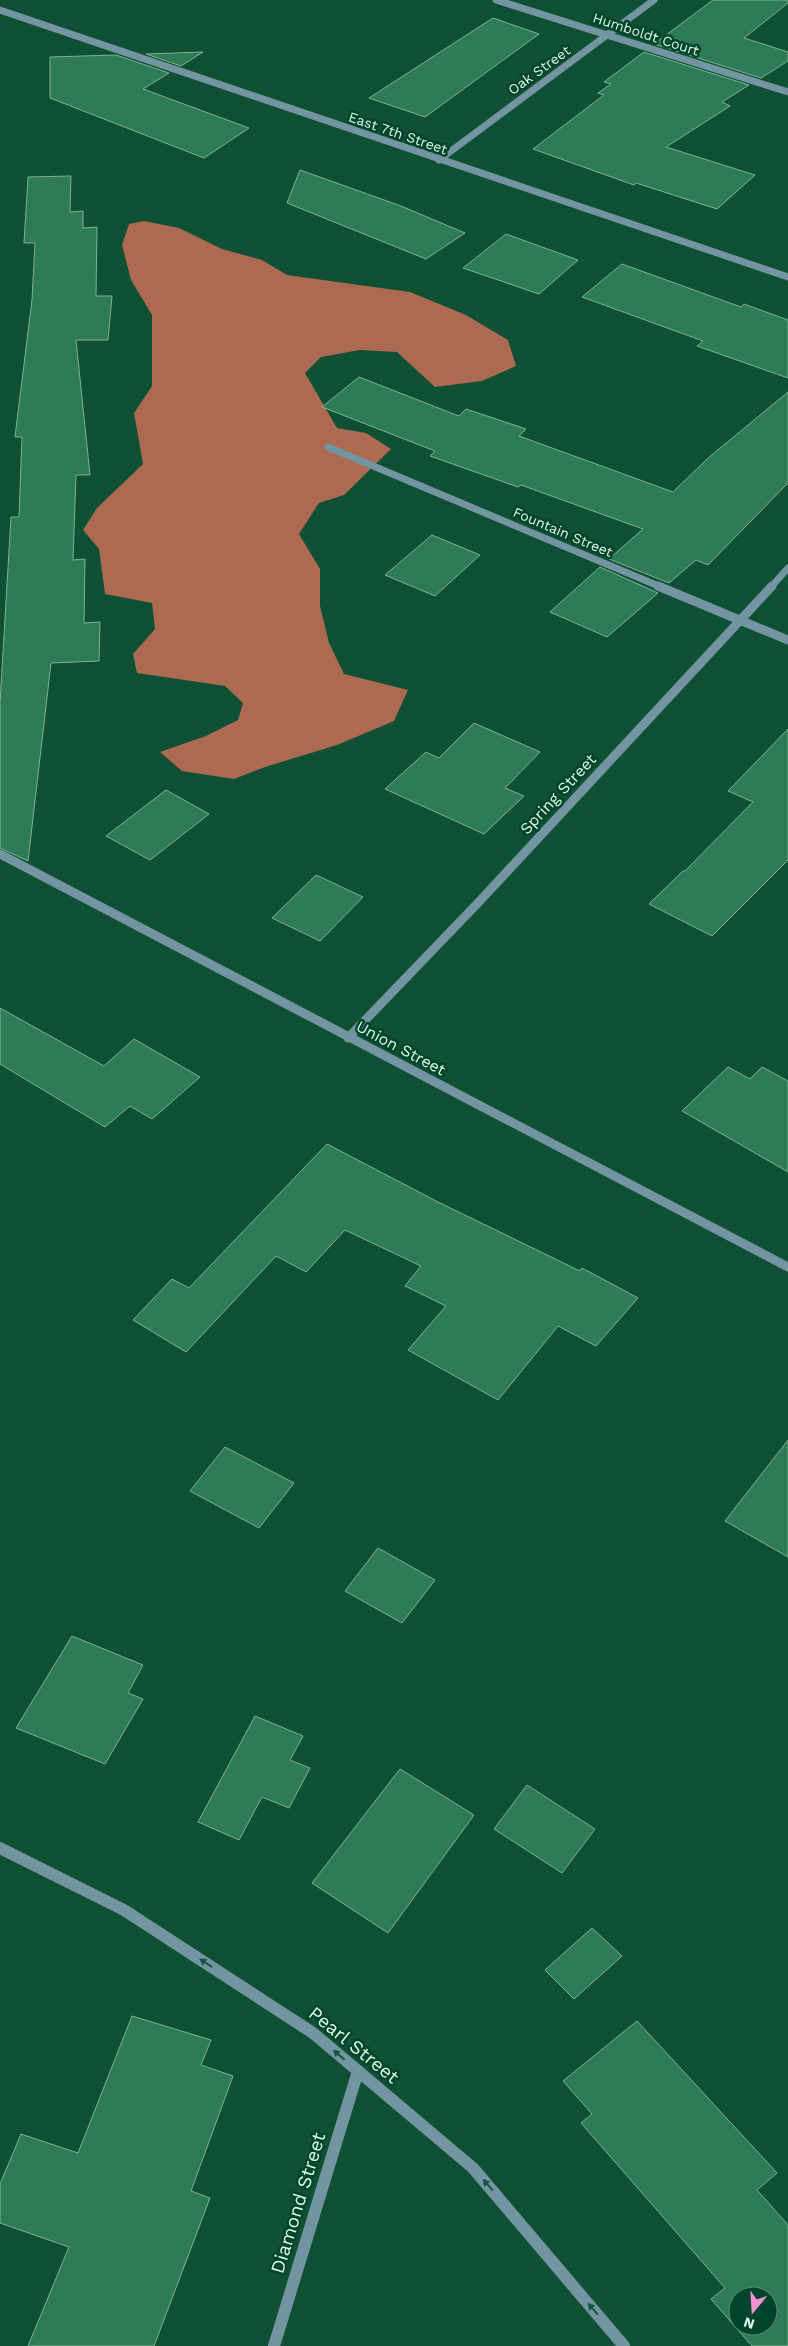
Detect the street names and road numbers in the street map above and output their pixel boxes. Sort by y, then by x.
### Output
street label: Humboldt Court [591,9,701,59]
street label: Oak Street [505,42,573,98]
street label: East 7th Street [346,109,450,157]
street label: Fountain Street [511,504,615,560]
street label: Spring Street [516,750,600,838]
street label: Union Street [353,1016,449,1080]
street label: Pearl Street [304,2002,404,2088]
street label: Diamond Street [266,2130,330,2276]

